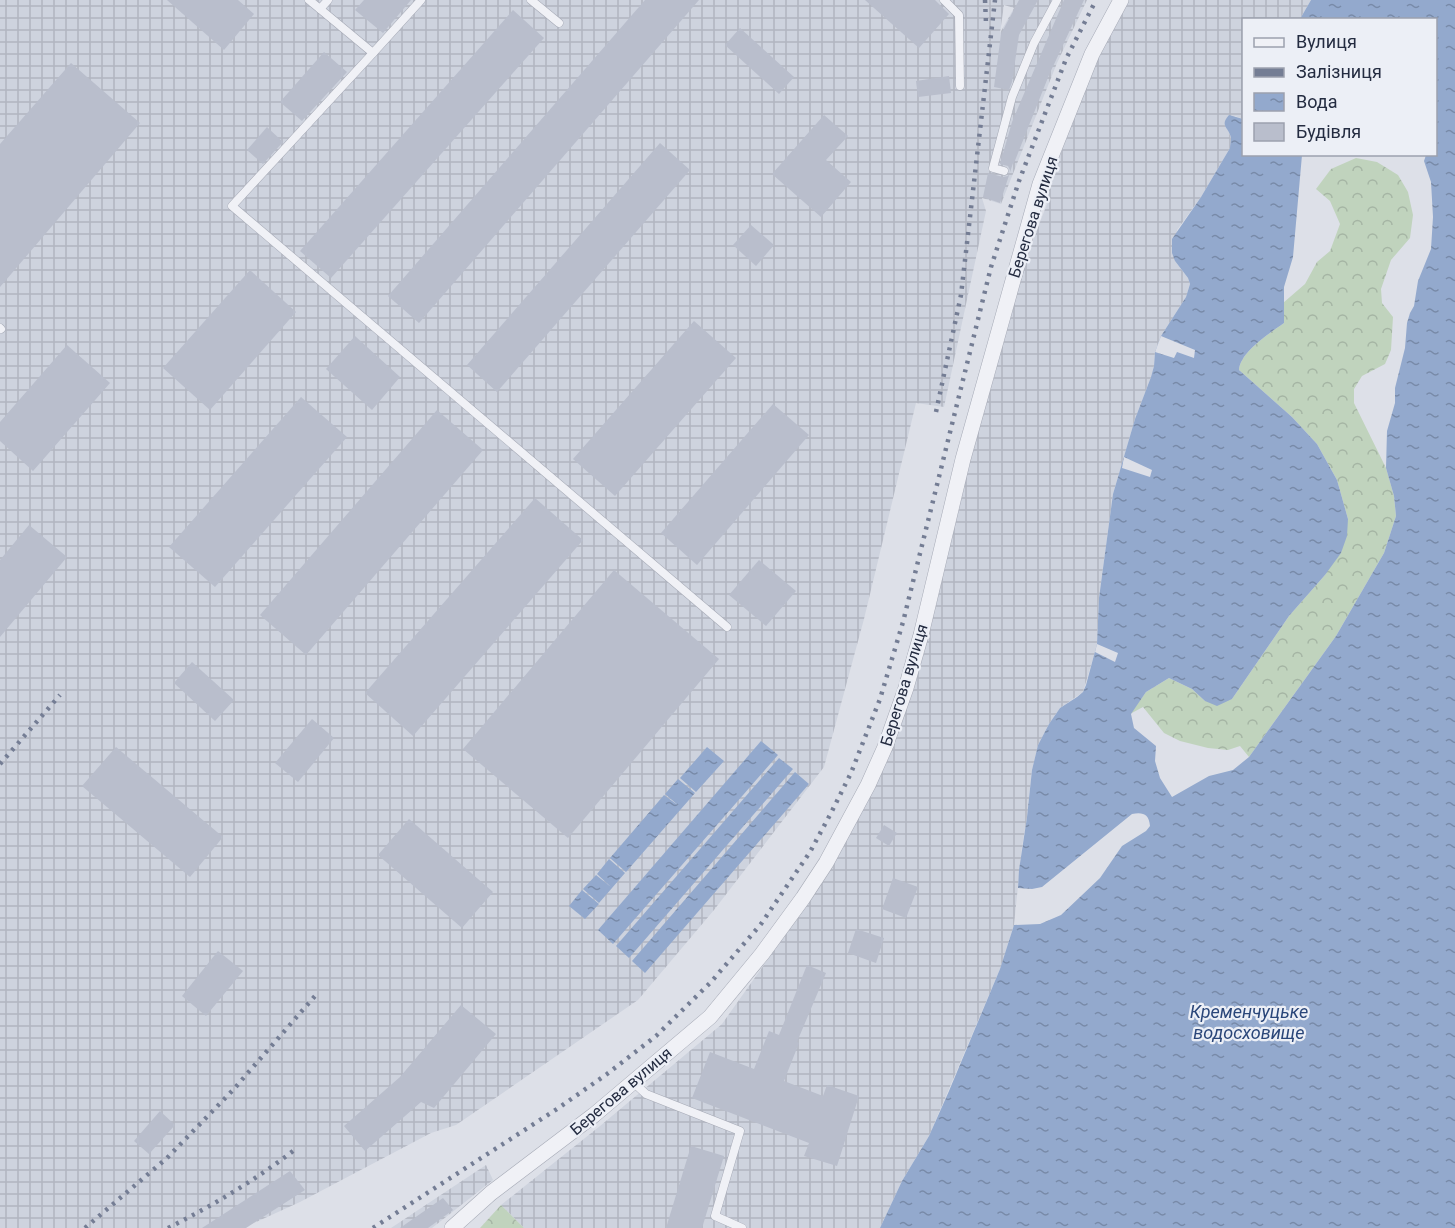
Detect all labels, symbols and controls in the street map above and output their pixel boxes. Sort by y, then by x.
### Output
legend [1242,18,1437,156]
text: Вулиця [1296,31,1357,52]
text: Залізниця [1296,61,1382,82]
text: Вода [1296,91,1338,112]
text: Будівля [1296,121,1361,142]
street label: Берегова вулиця [1004,154,1062,280]
street label: Берегова вулиця [876,622,932,748]
water label: Кременчуцьке водосховище [1190,1001,1308,1043]
street label: Берегова вулиця [566,1043,676,1139]

